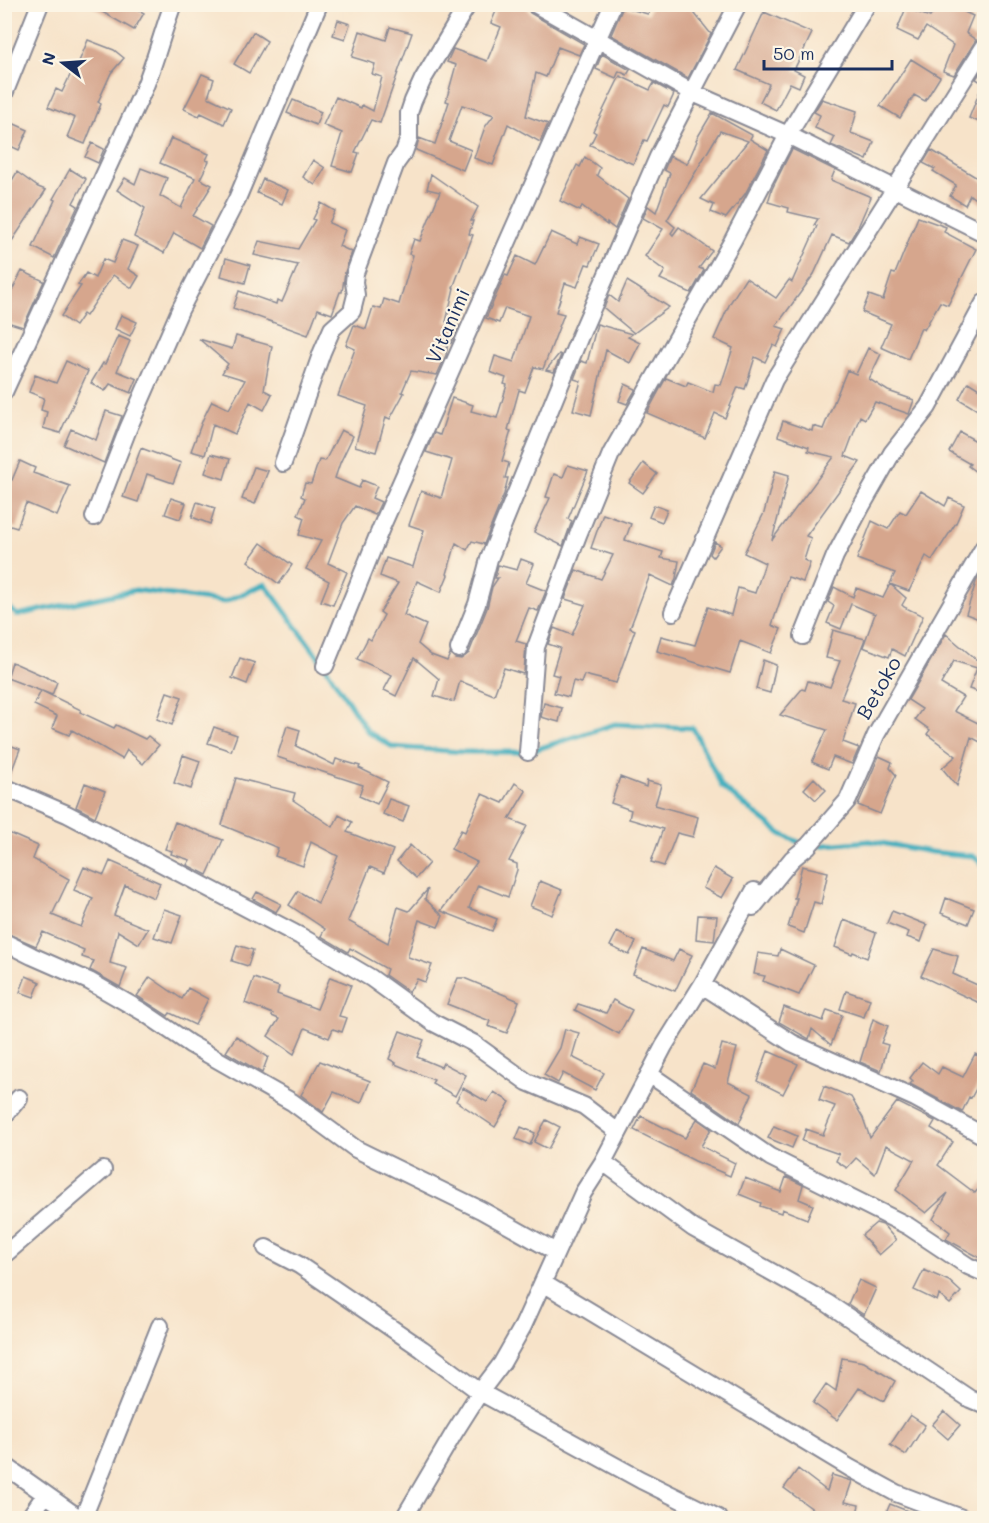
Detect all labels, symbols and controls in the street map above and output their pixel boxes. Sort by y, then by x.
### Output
north arrow [33,33,93,93]
scale bar [764,33,892,71]
text: 50 m [773,41,815,65]
text: N [36,50,60,67]
street label: Vitanimi [419,284,475,367]
street label: Betoko [850,651,906,723]

